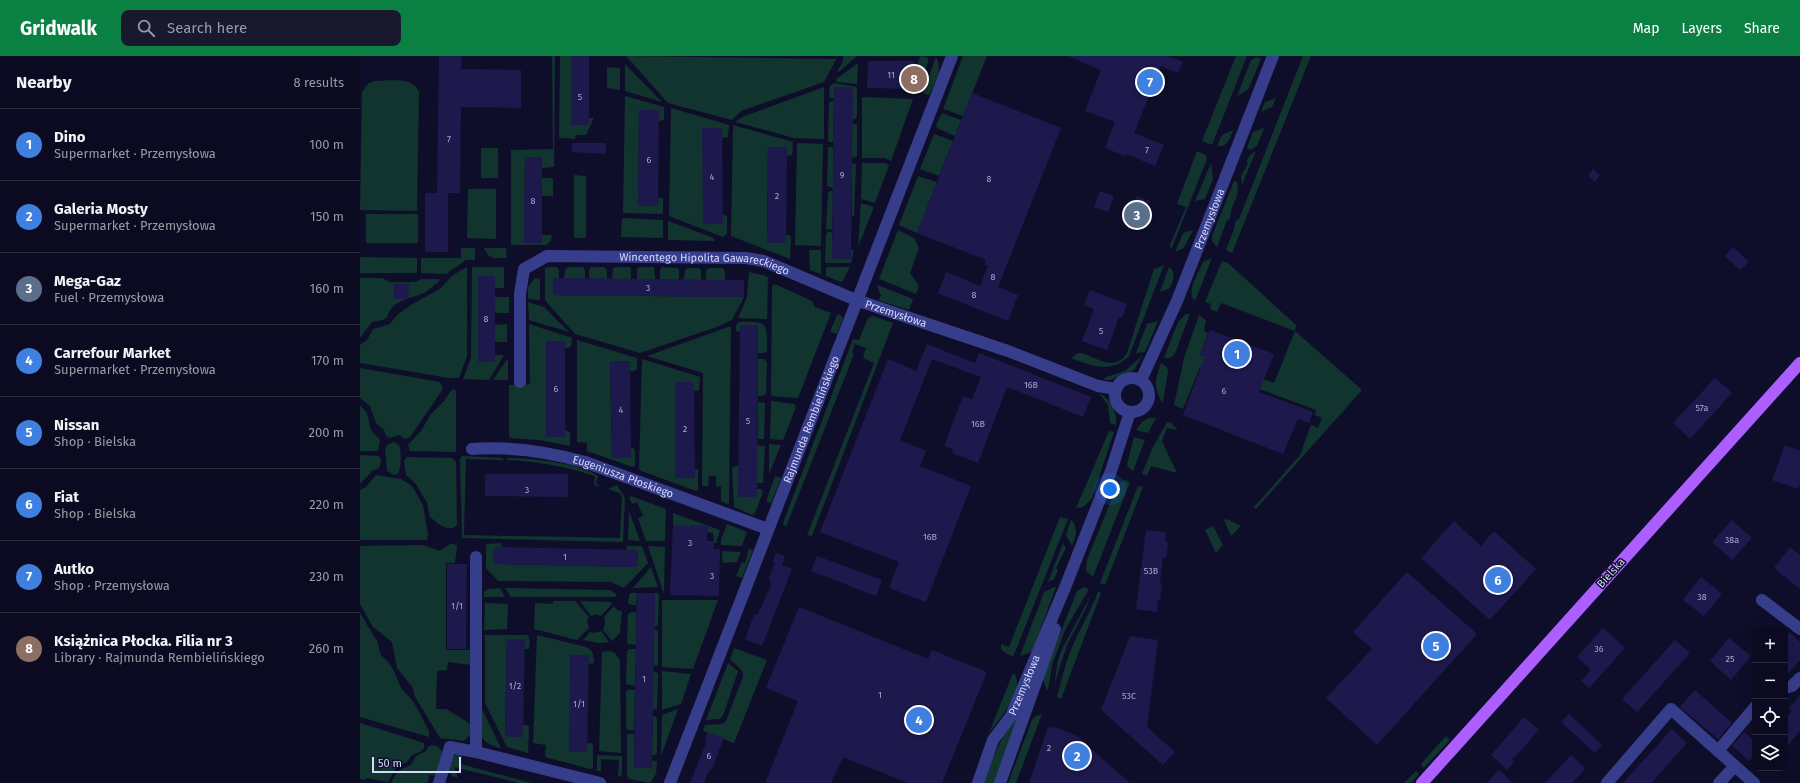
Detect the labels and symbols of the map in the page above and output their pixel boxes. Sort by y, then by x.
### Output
pin: 8 [901,64,927,94]
pin: 7 [1137,67,1163,97]
house number: 11 [887,70,895,80]
house number: 5 [578,92,583,102]
house number: 7 [447,134,451,144]
house number: 7 [1145,145,1149,155]
house number: 6 [647,155,652,165]
house number: 9 [840,170,845,180]
house number: 4 [710,172,715,182]
house number: 8 [987,174,992,184]
street label: Przemysłowa [1191,187,1227,251]
house number: 2 [775,191,779,201]
house number: 8 [531,196,536,206]
pin: 3 [1124,200,1150,230]
street label: Wincentego Hipolita Gawareckiego [619,250,791,278]
house number: 8 [991,272,996,282]
house number: 3 [646,283,650,293]
house number: 8 [972,290,977,300]
street label: Przemysłowa [863,297,928,330]
house number: 8 [484,314,489,324]
house number: 5 [1099,326,1104,336]
pin: 1 [1224,339,1250,369]
street label: Rajmunda Rembielińskiego [780,354,842,485]
house number: 16B [1024,380,1039,390]
house number: 6 [554,384,559,394]
house number: 6 [1222,386,1227,396]
house number: 57a [1696,403,1709,413]
house number: 4 [619,405,624,415]
house number: 5 [746,416,751,426]
house number: 16B [971,419,986,429]
house number: 2 [683,424,687,434]
street label: Eugeniusza Płoskiego [571,453,675,500]
your location [1100,479,1120,499]
house number: 3 [525,485,529,495]
house number: 16B [923,532,938,542]
house number: 38a [1725,535,1739,545]
house number: 3 [688,538,692,548]
house number: 1 [563,552,567,562]
street label: Bielska [1594,555,1628,591]
pin: 6 [1485,565,1511,595]
house number: 53B [1144,566,1159,576]
house number: 3 [710,571,714,581]
house number: 38 [1697,592,1707,602]
house number: 1/1 [451,601,463,611]
pin: 5 [1423,631,1449,661]
house number: 36 [1594,644,1604,654]
street label: Przemysłowa [1006,653,1042,717]
house number: 25 [1726,654,1735,664]
house number: 1 [642,674,646,684]
house number: 1/2 [509,681,521,691]
house number: 1 [878,690,882,700]
house number: 53C [1122,691,1136,701]
house number: 1/1 [573,699,585,709]
pin: 4 [906,705,932,735]
pin: 2 [1064,741,1090,771]
house number: 2 [1047,743,1051,753]
house number: 6 [707,751,712,761]
scale bar [372,755,461,774]

